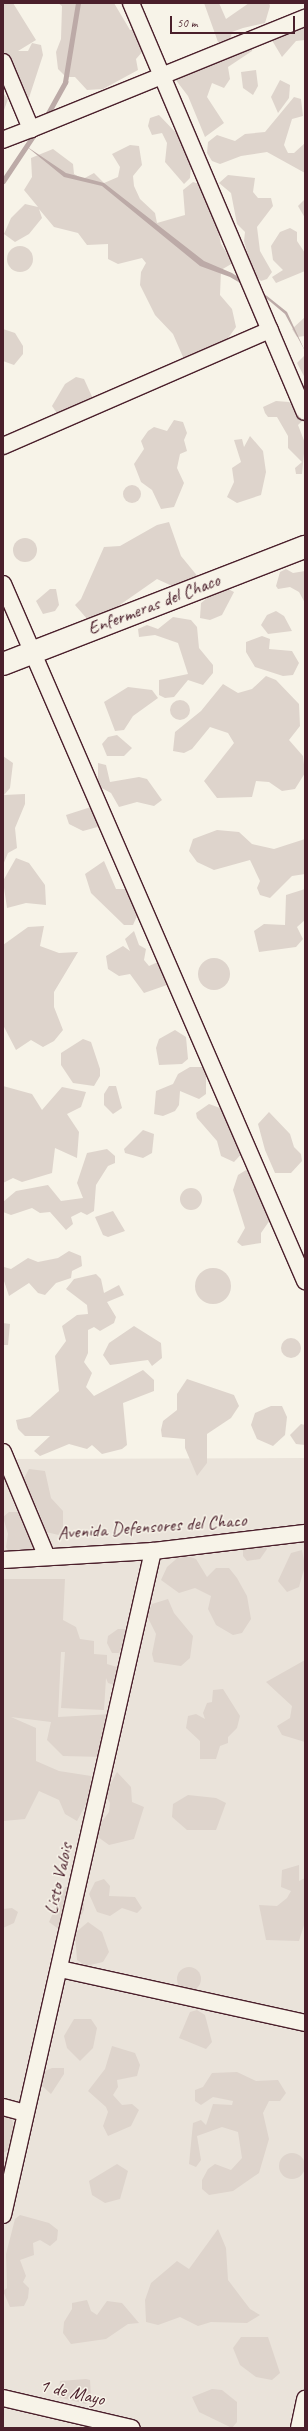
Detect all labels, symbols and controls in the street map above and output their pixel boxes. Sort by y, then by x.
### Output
scale bar [172,8,297,34]
text: 50 m [177,15,197,31]
street label: Enfermeras del Chaco [84,569,224,641]
street label: Avenida Defensores del Chaco [57,1509,247,1545]
street label: Listo Valois [40,1841,78,1917]
street label: 1 de Mayo [37,2374,107,2412]

